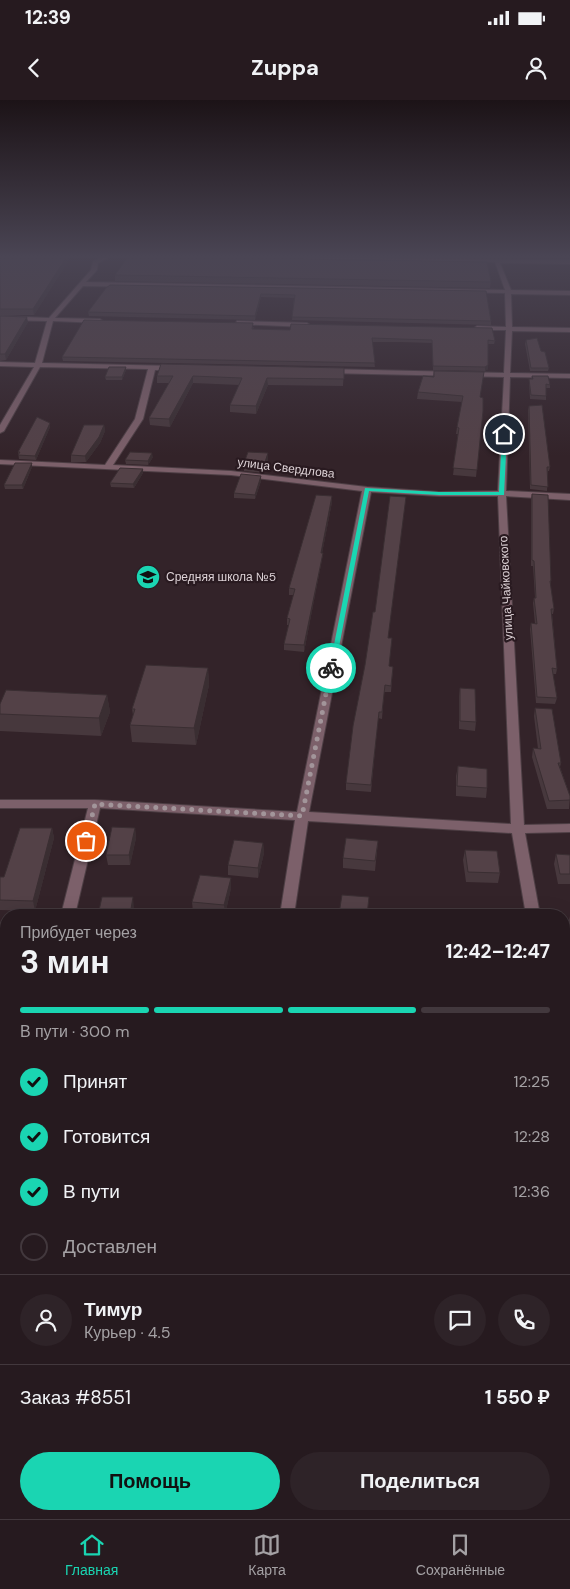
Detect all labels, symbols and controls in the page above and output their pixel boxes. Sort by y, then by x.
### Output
text: 12:39 [25,5,71,30]
text: Zuppa [251,53,319,82]
icon: back [20,54,48,82]
icon: person [522,54,550,82]
pin [483,413,525,455]
icon: home [490,420,518,448]
street label: улица Свердлова [236,454,336,482]
street label: улица Чайковского [495,535,517,641]
school or university icon: Средняя школа №5 [135,564,161,590]
place label: Средняя школа №5 [166,569,276,585]
courier [306,643,356,693]
icon: bike [317,654,345,682]
pin [65,820,107,862]
icon: bag [72,827,100,855]
text: Прибудет через [20,922,137,943]
text: 12:42–12:47 [445,939,550,964]
text: 3 мин [20,941,110,983]
text: В пути · 300 m [20,1021,129,1042]
icon: check [20,1068,48,1096]
text: Принят [63,1069,127,1094]
text: 12:25 [514,1071,550,1092]
icon: check [20,1123,48,1151]
text: Готовится [63,1124,150,1149]
text: 12:28 [514,1126,550,1147]
icon: check [20,1178,48,1206]
text: В пути [63,1179,120,1204]
text: 12:36 [513,1181,550,1202]
text: Доставлен [63,1234,157,1259]
button: person [20,1294,72,1346]
button: chat [434,1294,486,1346]
button: phone [498,1294,550,1346]
text: Тимур [84,1297,142,1322]
text: Курьер · 4.5 [84,1322,171,1343]
text: Заказ #8551 [20,1385,131,1410]
text: 1 550 ₽ [485,1385,550,1410]
button: Помощь [20,1452,280,1510]
button: Поделиться [290,1452,550,1510]
tab: Главная [65,1531,118,1579]
tab: Карта [248,1531,286,1579]
tab: Сохранённые [416,1531,505,1579]

